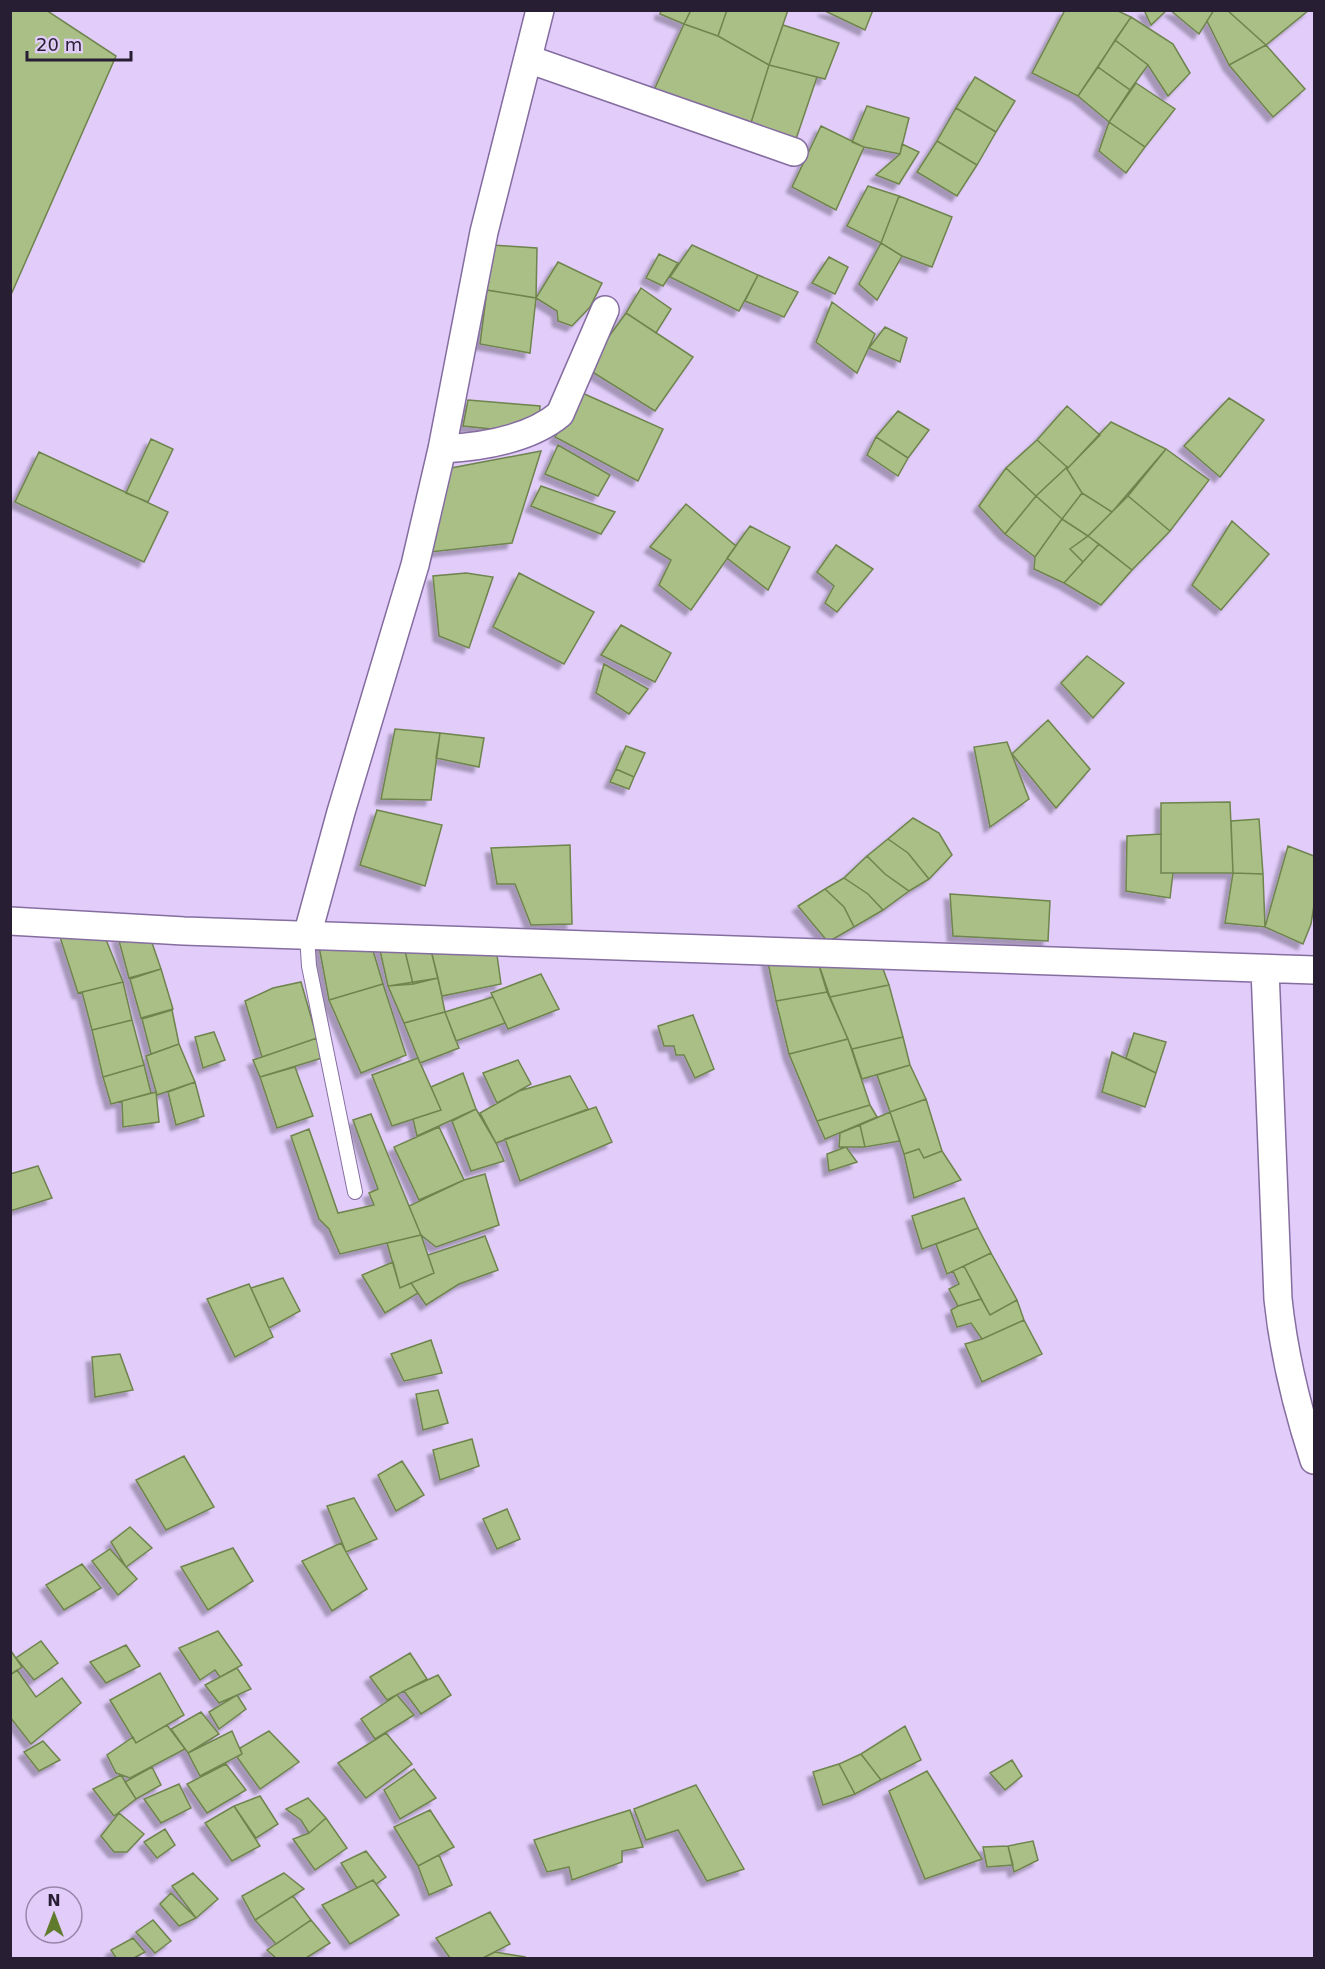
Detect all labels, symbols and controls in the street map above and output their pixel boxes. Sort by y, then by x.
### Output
scale bar [27,24,130,62]
text: 20 m [36,34,82,55]
north arrow [24,1885,84,1945]
text: N [47,1891,61,1910]

